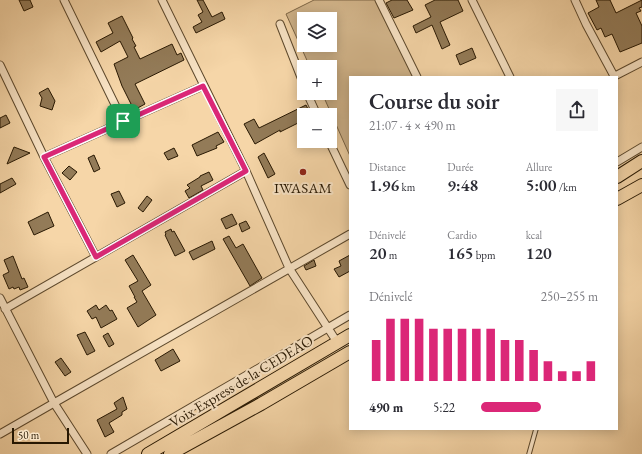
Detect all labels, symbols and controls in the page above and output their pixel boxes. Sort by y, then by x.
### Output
map controls [297,12,337,148]
button: layers [297,12,337,52]
button: + [297,60,337,100]
text: Course du soir [369,87,500,116]
button: share [556,89,598,131]
pin [106,104,140,138]
button: − [297,108,337,148]
icon: arrive [112,110,134,132]
text: 21:07 · 4 × 490 m [369,117,456,134]
text: Distance [369,160,406,174]
text: Durée [447,160,474,174]
text: Allure [526,160,552,174]
marker: IWASAM [298,167,308,177]
text: 1.96 [369,174,399,196]
text: 9:48 [447,174,478,196]
text: 5:00 [526,174,556,196]
place label: IWASAM [274,178,332,197]
text: km [399,180,415,194]
text: /km [556,180,577,194]
text: Dénivelé [369,228,406,242]
text: Cardio [447,228,477,242]
text: kcal [526,228,542,242]
text: 20 [369,242,386,264]
text: 165 [447,242,474,264]
text: 120 [526,242,552,264]
text: m [386,248,397,262]
text: bpm [474,248,496,262]
text: Dénivelé [369,288,413,305]
text: 250–255 m [541,288,598,305]
street label: Voix Express de la CEDEAO [166,330,316,432]
text: 490 m [369,399,403,416]
text: 5:22 [433,399,455,416]
scale bar [12,426,69,445]
text: 50 m [18,428,39,442]

